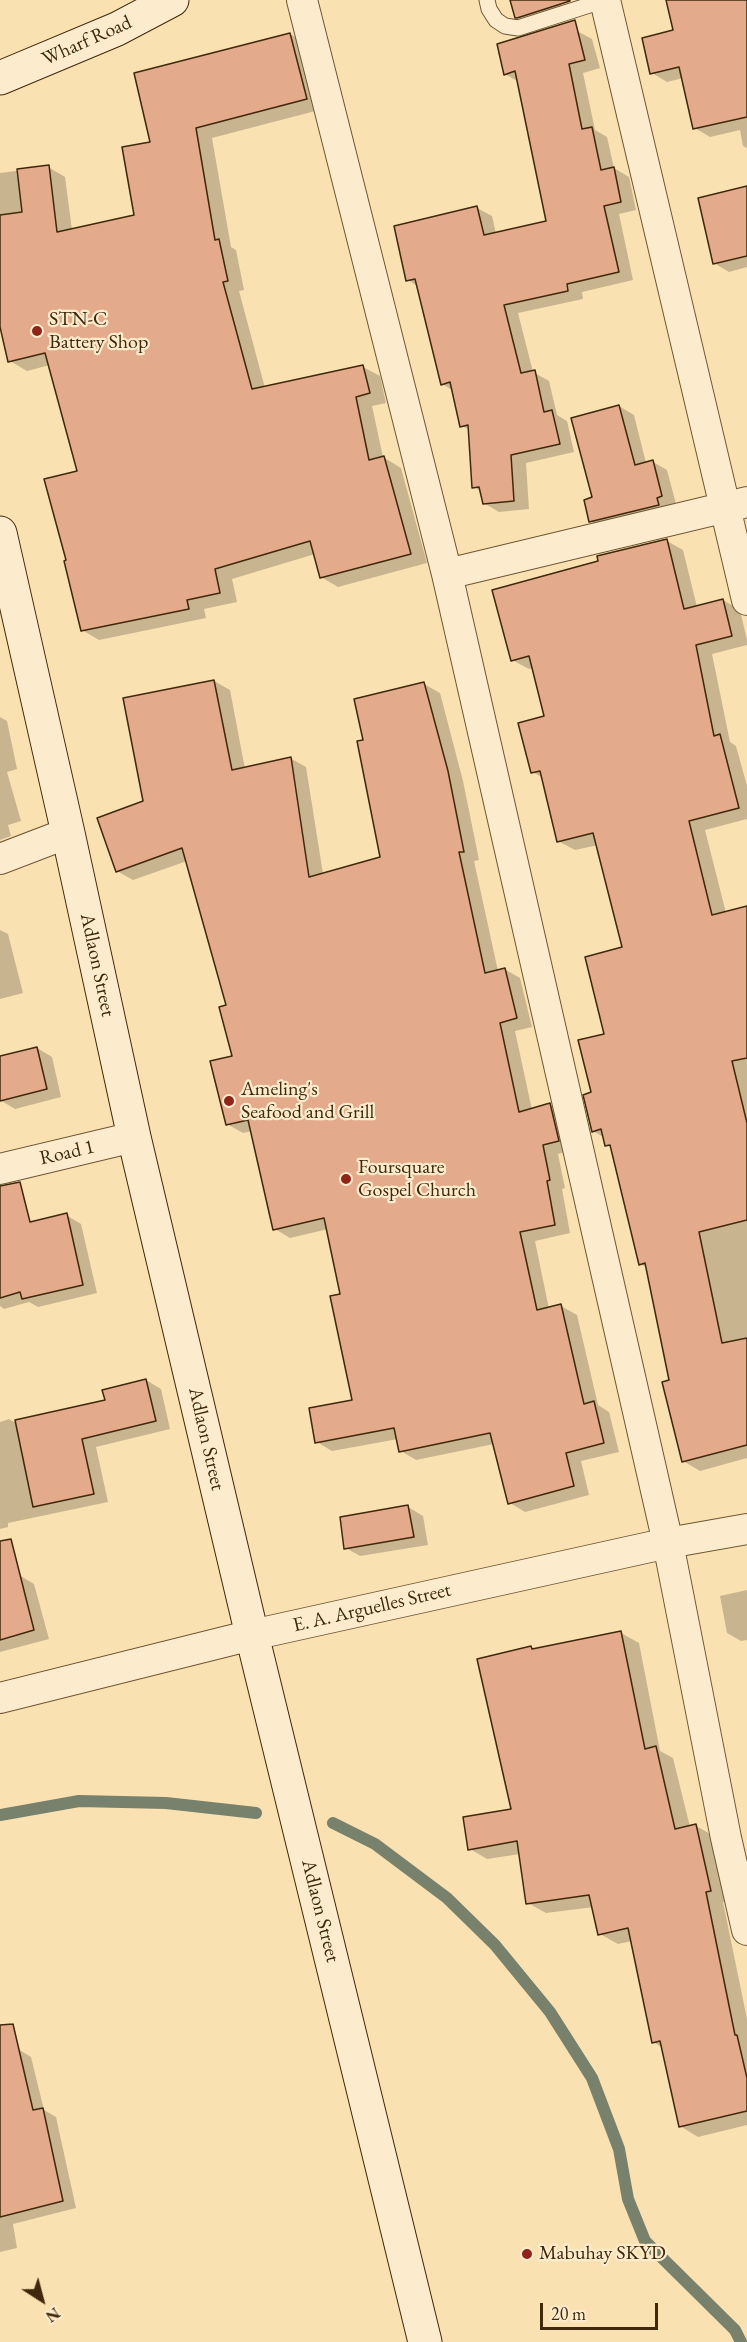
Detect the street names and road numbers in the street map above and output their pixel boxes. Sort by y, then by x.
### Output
street label: Wharf Road [38,11,136,71]
street label: Adlaon Street [74,911,120,1019]
street label: Road 1 [37,1135,97,1171]
street label: Adlaon Street [182,1385,230,1493]
street label: E. A. Arguelles Street [291,1578,453,1638]
street label: Adlaon Street [296,1857,344,1965]

